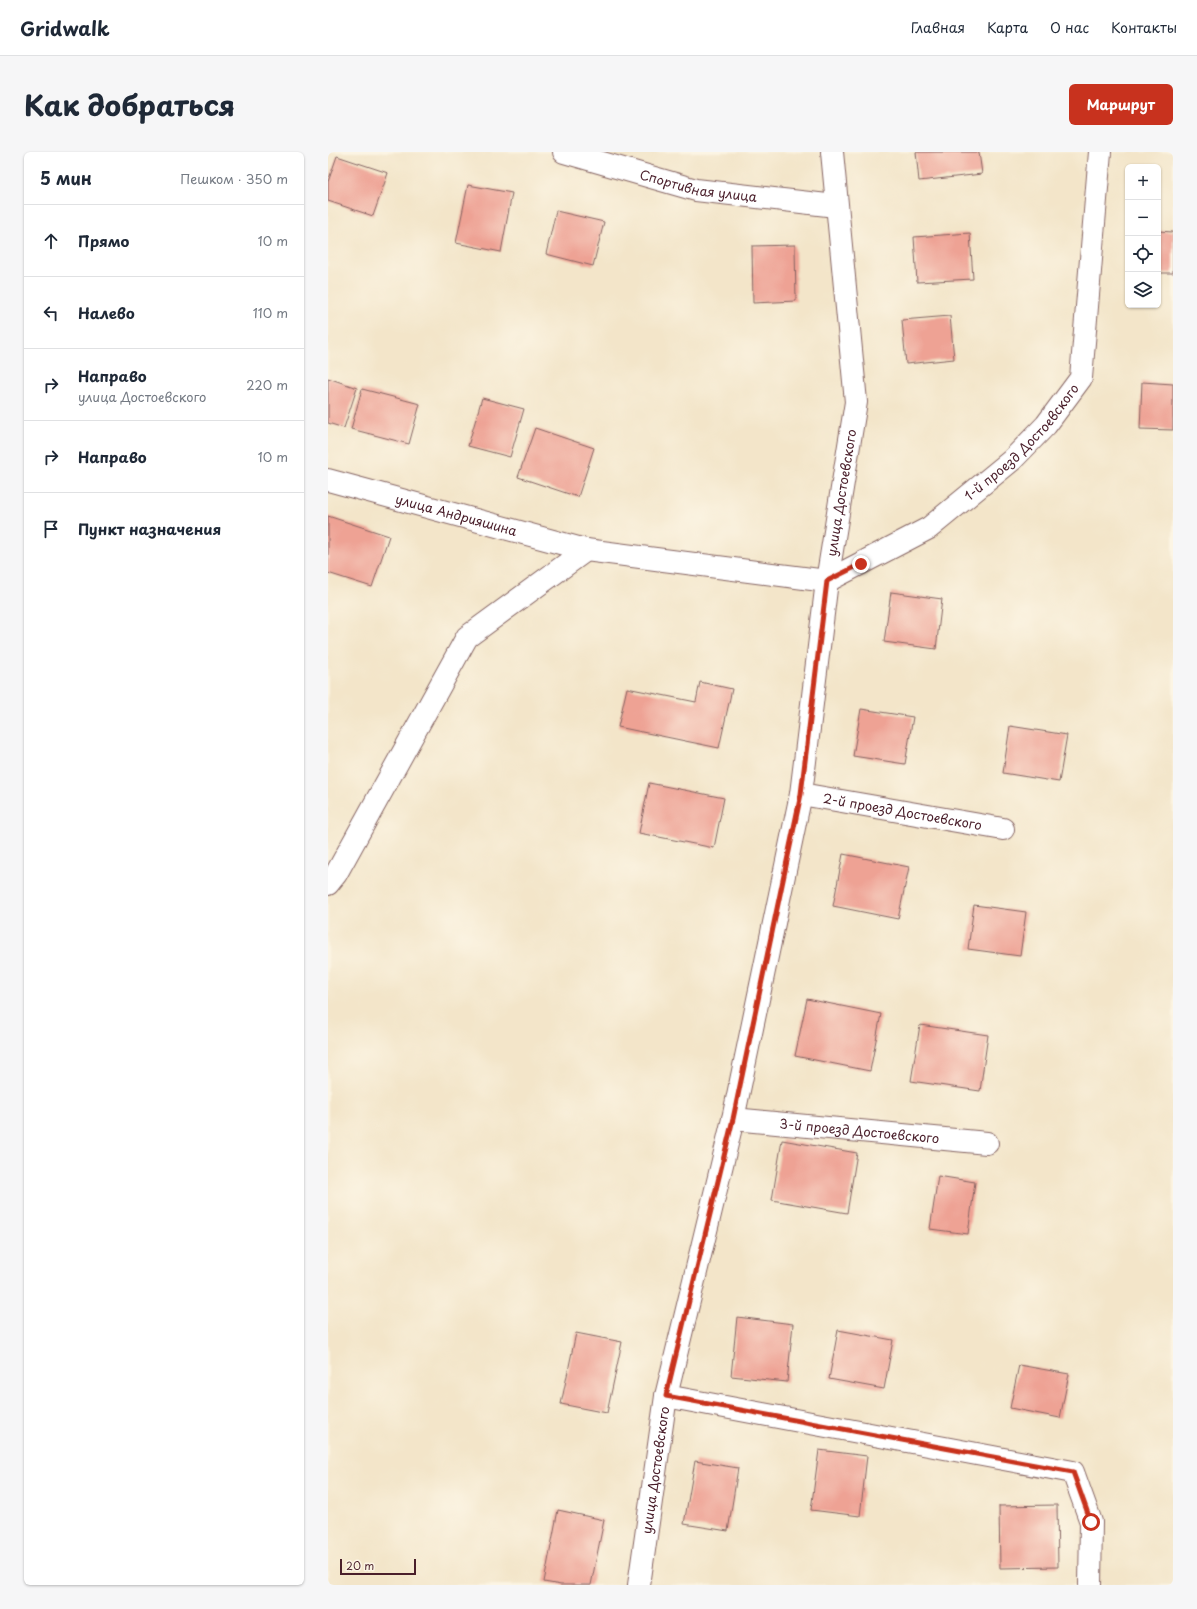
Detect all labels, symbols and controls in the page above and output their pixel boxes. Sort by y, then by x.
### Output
text: Gridwalk [20,14,110,42]
text: Главная [911,17,965,38]
text: Карта [987,17,1028,38]
text: О нас [1050,17,1089,38]
text: Контакты [1111,17,1177,38]
text: Как добраться [24,83,235,126]
button: Маршрут [1069,84,1173,125]
street label: Спортивная улица [638,164,759,206]
map controls [1125,164,1161,308]
button: + [1125,164,1161,200]
text: 5 мин [40,165,92,191]
text: Пешком · 350 m [180,169,288,188]
button: − [1125,200,1161,236]
text: Прямо [78,229,129,252]
icon: ahead [40,230,62,252]
text: 10 m [258,231,288,250]
button: locate [1125,236,1161,272]
button: layers [1125,272,1161,308]
text: Налево [78,301,135,324]
icon: left [40,302,62,324]
text: 110 m [253,303,288,322]
text: Направо [78,364,147,387]
icon: right [40,374,62,396]
text: 220 m [246,375,288,394]
street label: 1-й проезд Достоевского [960,379,1083,505]
text: улица Достоевского [78,387,206,406]
street label: улица Достоевского [821,428,860,558]
text: Направо [78,445,147,468]
icon: right [40,446,62,468]
text: 10 m [258,447,288,466]
street label: улица Андрияшина [394,489,520,540]
text: Пункт назначения [78,517,221,540]
icon: arrive [40,518,62,540]
route end [852,555,870,573]
street label: 2-й проезд Достоевского [822,788,983,834]
street label: 3-й проезд Достоевского [779,1113,940,1147]
street label: улица Достоевского [636,1405,673,1535]
route start [1082,1513,1100,1531]
scale bar [340,1557,416,1576]
text: 20 m [346,1557,374,1574]

